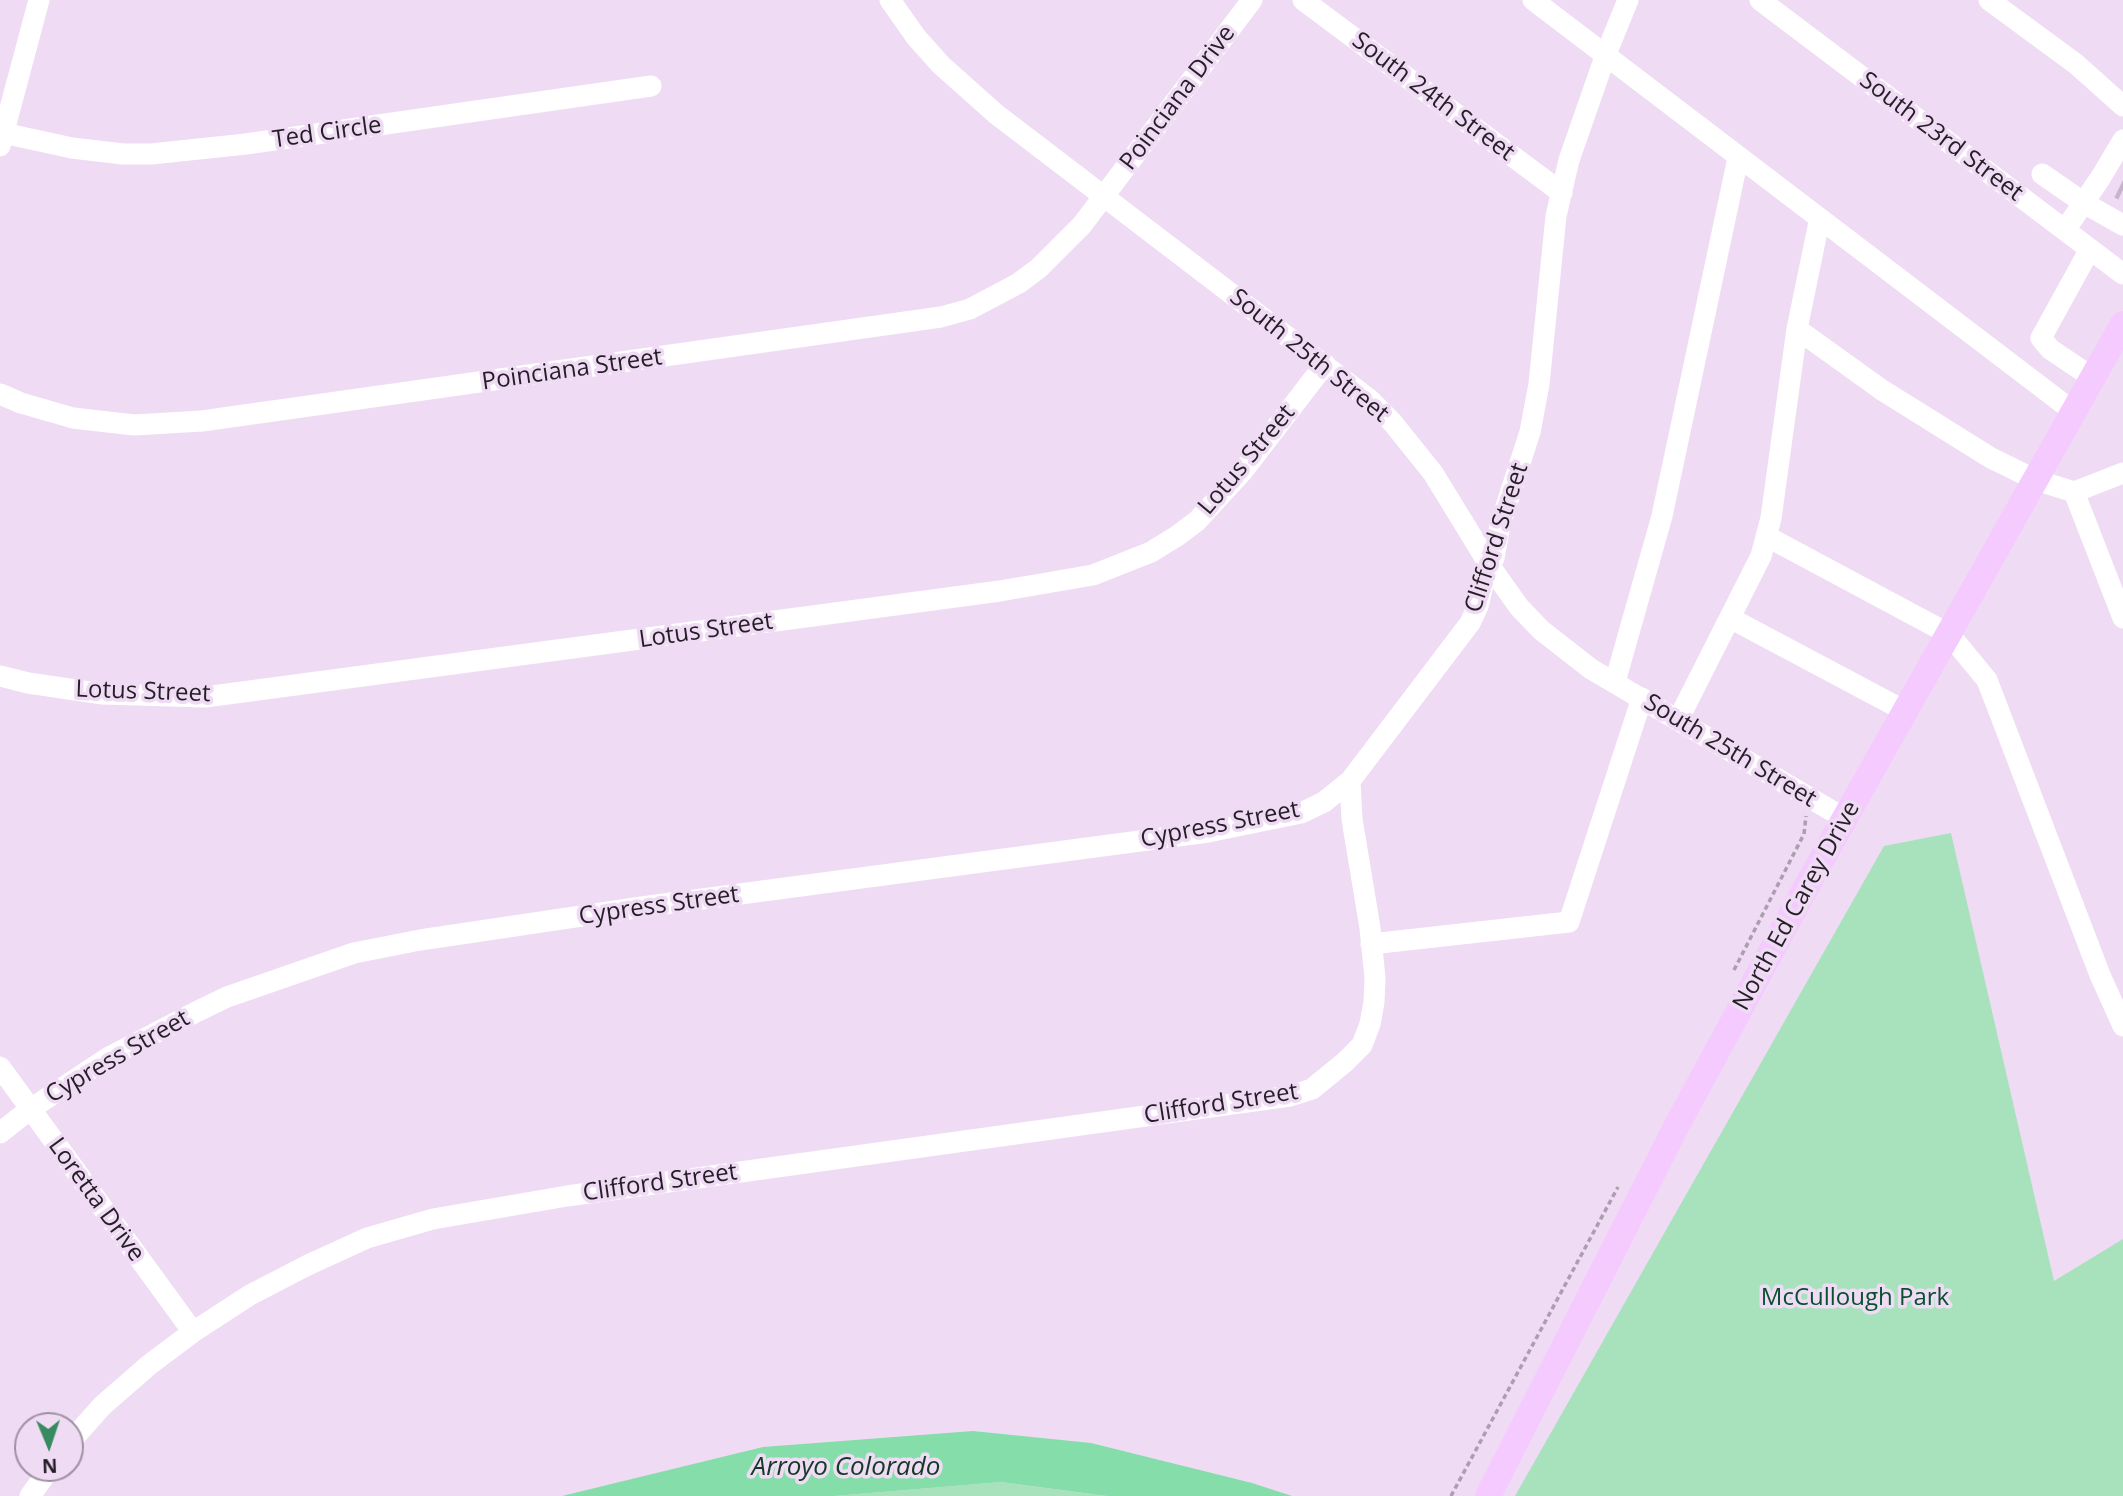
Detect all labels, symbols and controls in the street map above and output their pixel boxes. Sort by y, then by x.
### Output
street label: Poinciana Drive [1114,20,1242,176]
street label: South 24th Street [1346,27,1520,167]
street label: South 23rd Street [1854,66,2028,208]
street label: Ted Circle [271,111,383,155]
street label: South 25th Street [1224,283,1394,429]
street label: Poinciana Street [480,343,664,397]
street label: Lotus Street [1193,399,1301,521]
street label: Clifford Street [1459,460,1535,616]
street label: Lotus Street [637,607,775,655]
street label: Lotus Street [75,675,211,709]
street label: South 25th Street [1639,688,1821,814]
street label: Cypress Street [1138,795,1302,855]
street label: North Ed Carey Drive [1727,796,1867,1016]
street label: Cypress Street [577,881,741,931]
street label: Cypress Street [41,1004,195,1110]
street label: Clifford Street [1142,1078,1300,1130]
street label: Loretta Drive [42,1133,150,1267]
street label: Clifford Street [581,1158,739,1208]
park label: McCullough Park [1761,1284,1949,1312]
north arrow [14,1412,84,1482]
water label: Arroyo Colorado [752,1452,940,1484]
text: N [41,1453,58,1479]

